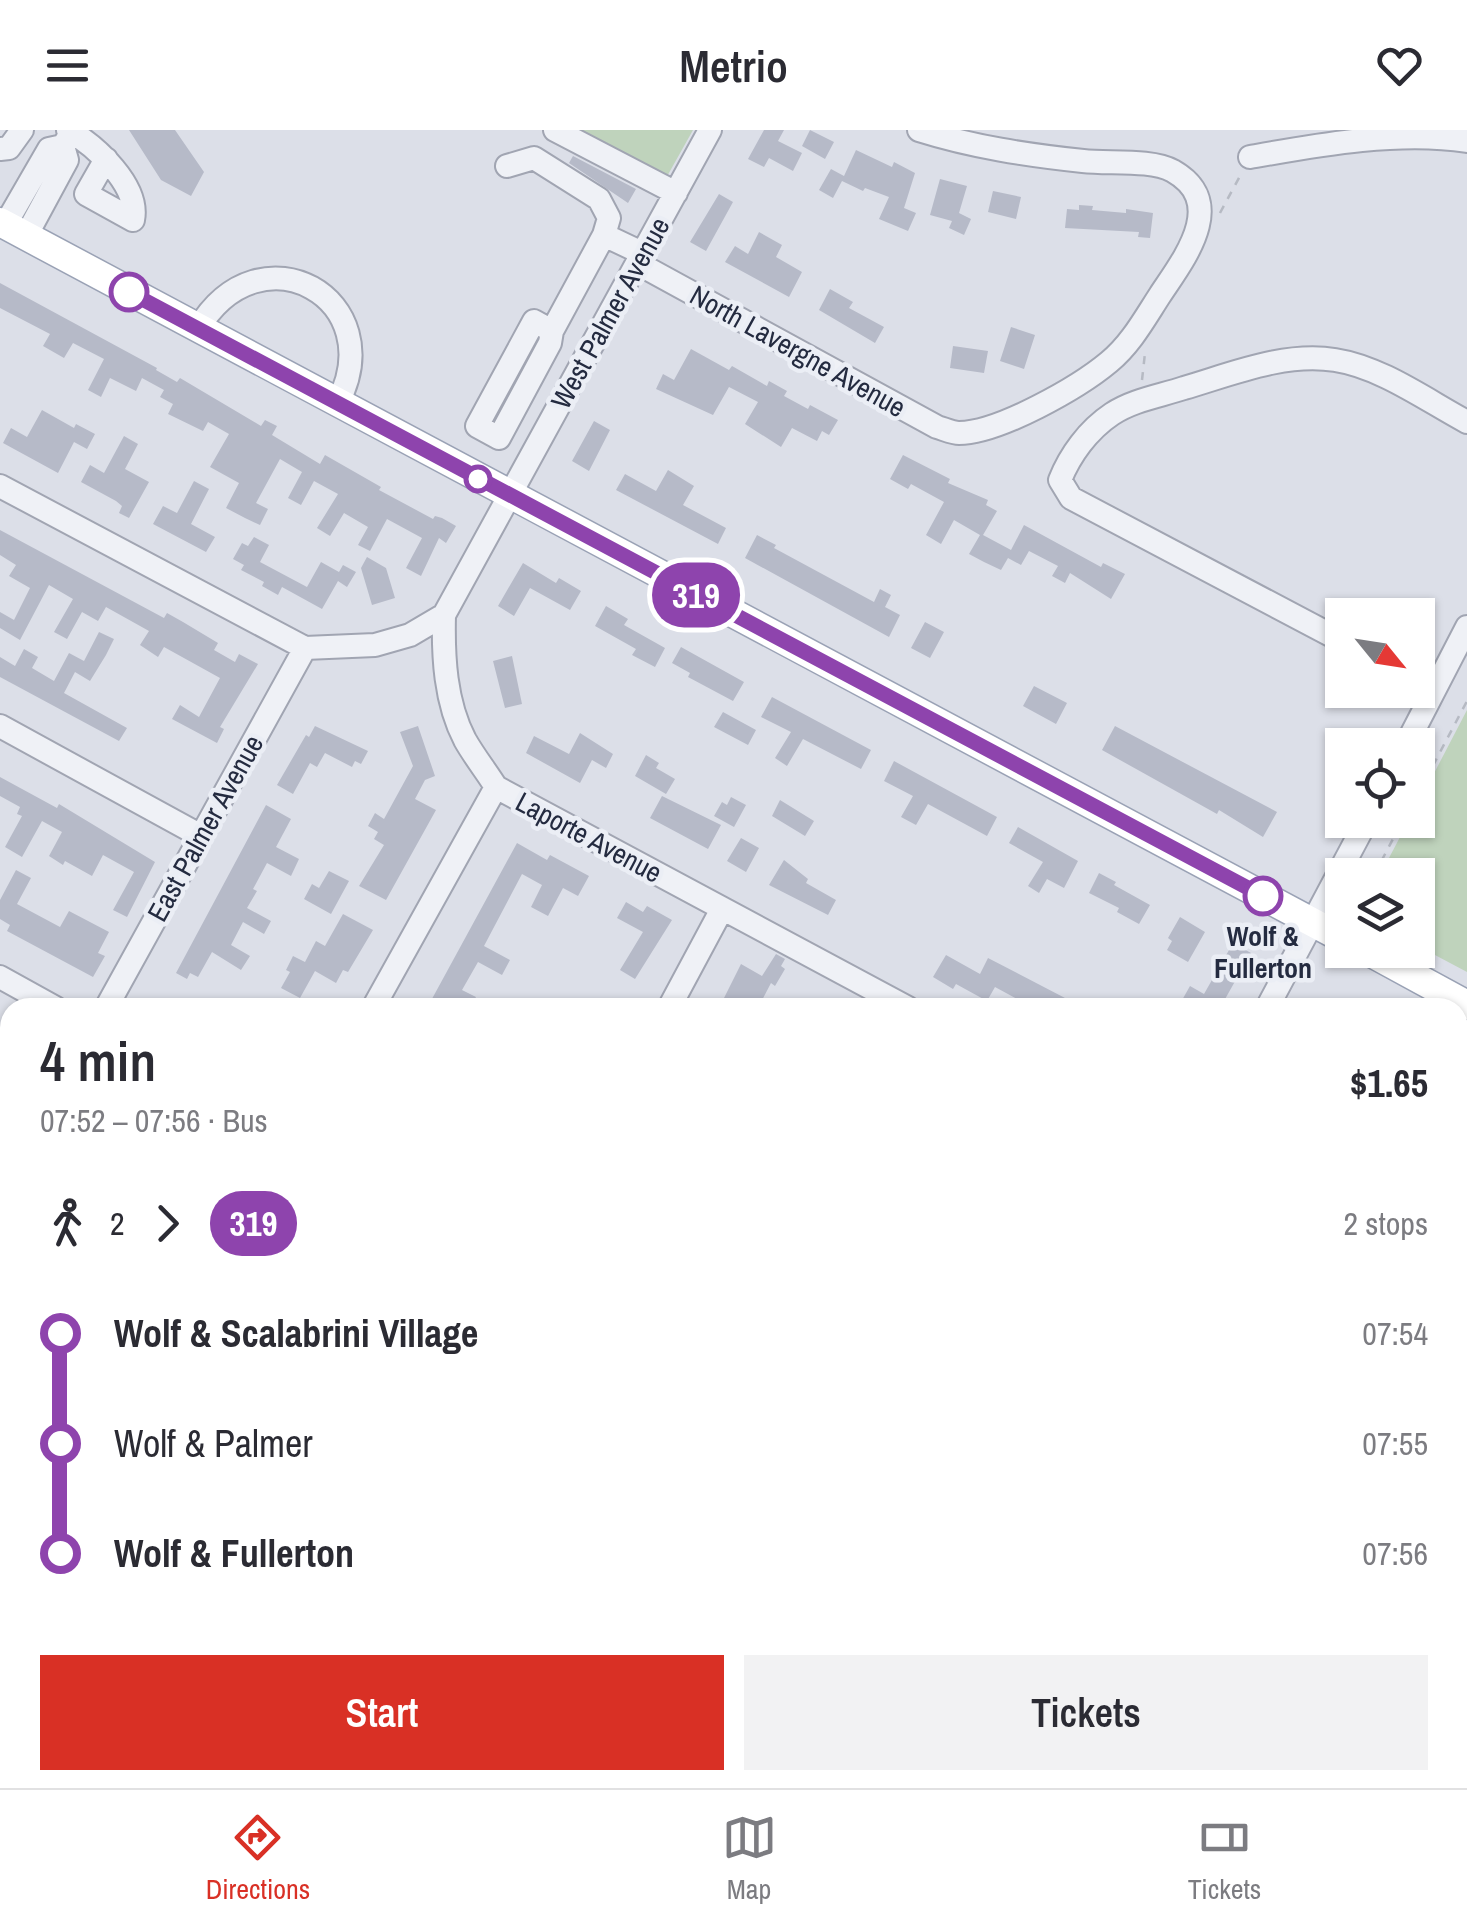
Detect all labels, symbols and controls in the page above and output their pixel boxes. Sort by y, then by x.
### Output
text: Metrio [679,35,788,96]
icon: menu [40,38,95,93]
icon: heart [1372,38,1427,93]
street label: West Palmer Avenue [542,210,678,416]
unlabelled marker [110,273,148,311]
street label: North Lavergne Avenue [683,276,913,426]
unlabelled marker [465,466,491,492]
line badge: 319 [638,562,754,628]
text: 319 [672,572,720,619]
north arrow [1325,598,1435,708]
map controls [1325,598,1435,968]
street label: East Palmer Avenue [138,728,272,928]
button: locate [1325,728,1435,838]
street label: Laporte Avenue [509,783,669,891]
button: layers [1325,858,1435,968]
marker: Wolf & Fullerton [1244,877,1282,915]
place label: Wolf & Fullerton [1214,917,1312,987]
text: 4 min [40,1024,156,1098]
text: $1.65 [1350,1058,1428,1109]
text: 07:52 – 07:56 · Bus [40,1099,268,1142]
icon: walk [40,1196,95,1251]
icon: forward [140,1196,195,1251]
text: 319 [230,1200,277,1247]
text: 2 [110,1202,125,1245]
text: 2 stops [1343,1202,1428,1245]
text: Wolf & Scalabrini Village [114,1308,478,1359]
text: 07:54 [1362,1312,1428,1355]
text: Wolf & Palmer [114,1418,313,1469]
text: 07:55 [1362,1422,1428,1465]
text: Wolf & Fullerton [114,1528,354,1579]
text: 07:56 [1362,1532,1428,1575]
button: Start [40,1655,724,1770]
button: Tickets [744,1655,1428,1770]
tab: Directions [206,1810,310,1908]
tab: Map [722,1810,777,1908]
tab: Tickets [1188,1810,1261,1908]

